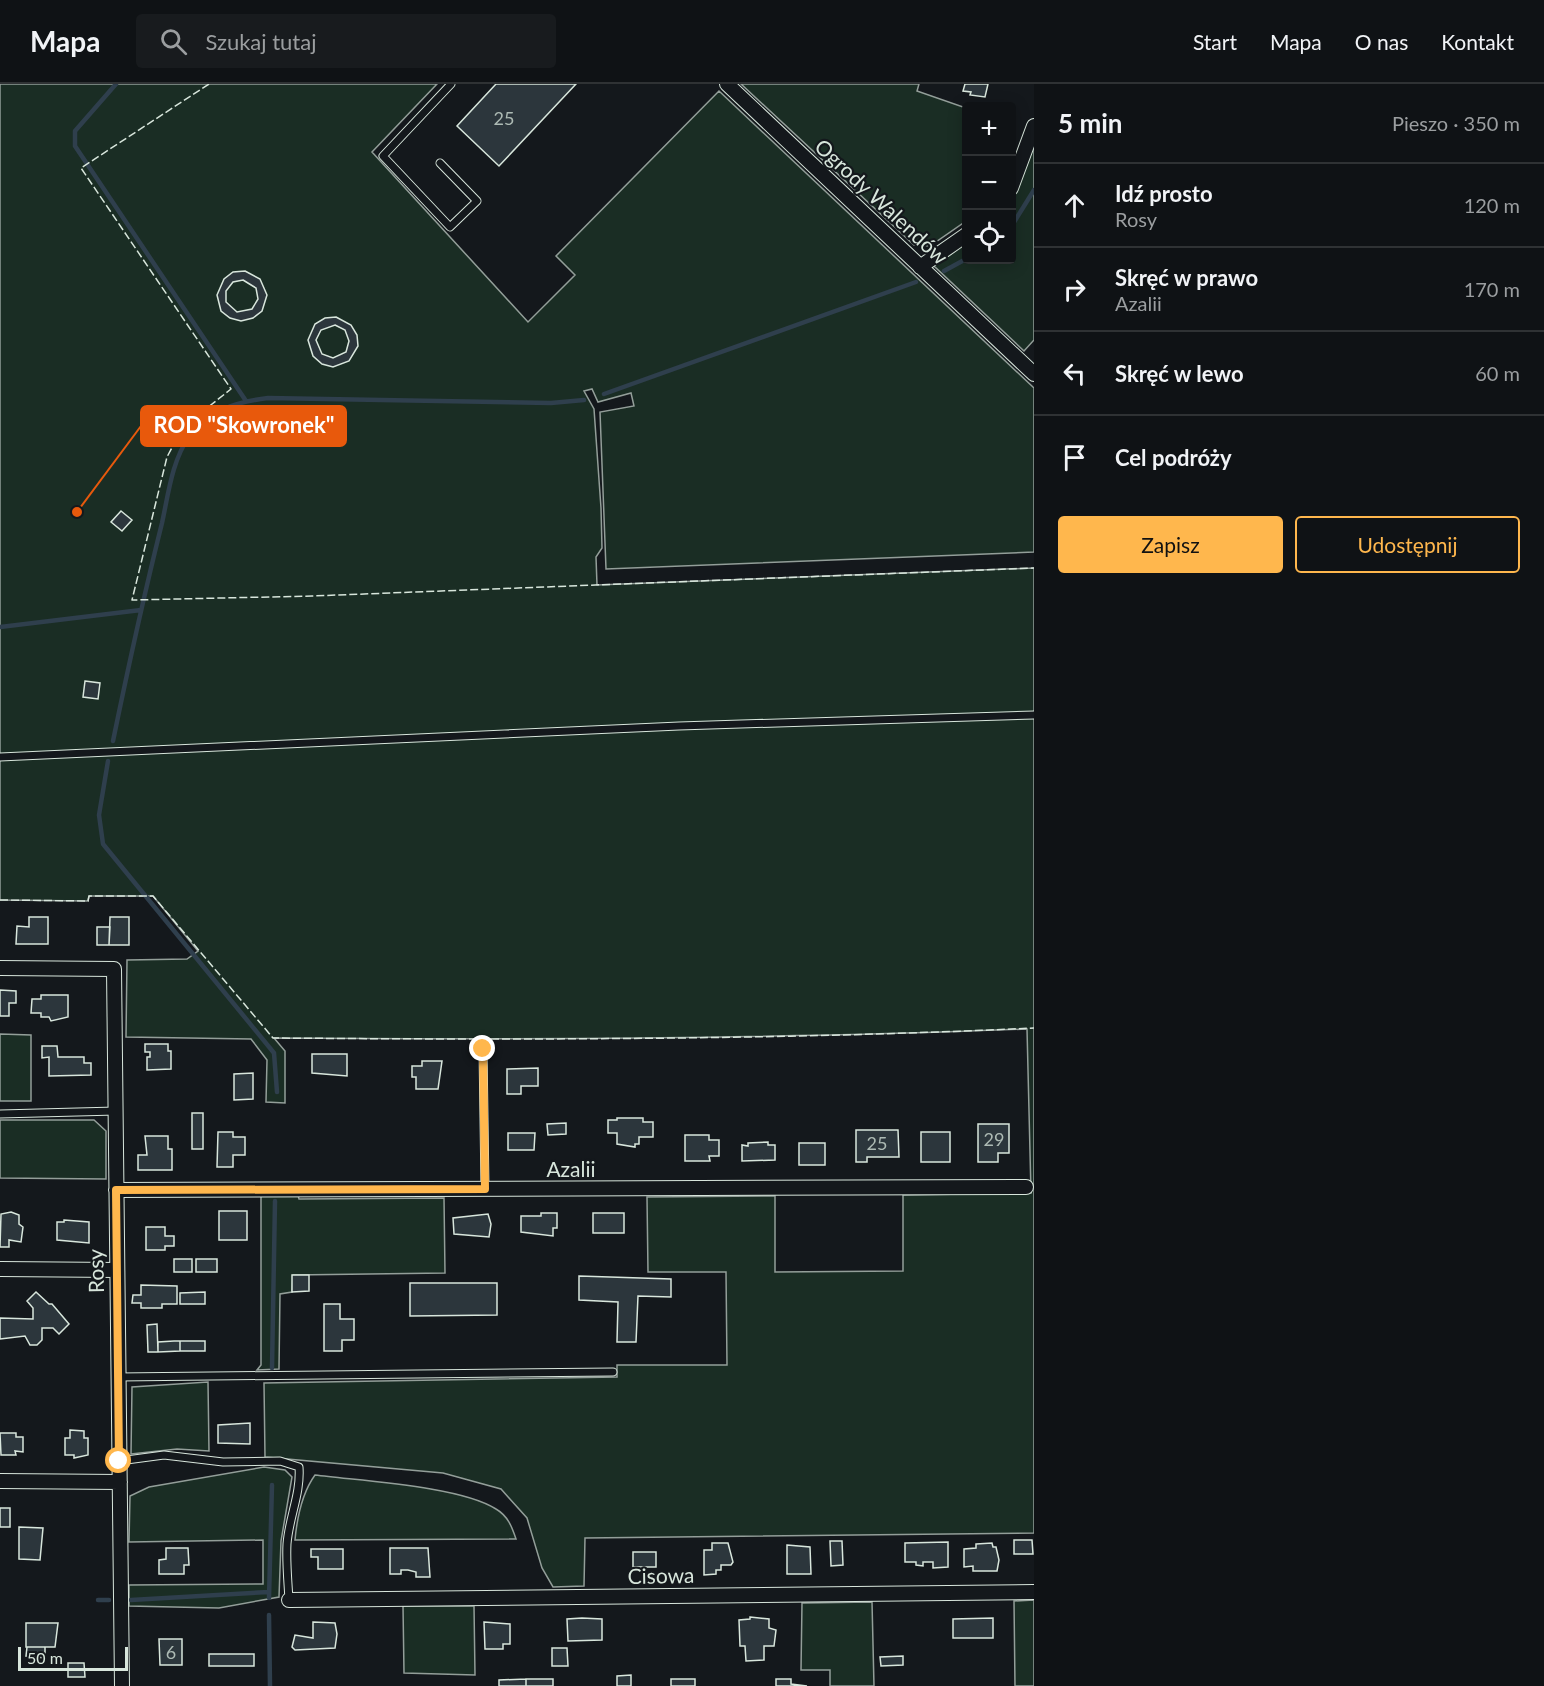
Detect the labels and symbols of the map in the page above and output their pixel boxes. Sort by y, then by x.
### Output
house number: 25 [494,107,514,129]
street label: Ogrody Walendów [810,133,954,269]
callout: ROD "Skowronek" [141,406,346,446]
text: ROD "Skowronek" [154,411,334,438]
route end [469,1035,495,1061]
house number: 29 [984,1128,1004,1150]
house number: 25 [867,1132,887,1154]
street label: Azalii [546,1156,596,1181]
street label: Rosy [82,1249,108,1293]
route start [105,1447,131,1473]
street label: Cisowa [627,1562,695,1588]
house number: 6 [166,1641,176,1663]
scale bar [18,1644,128,1672]

